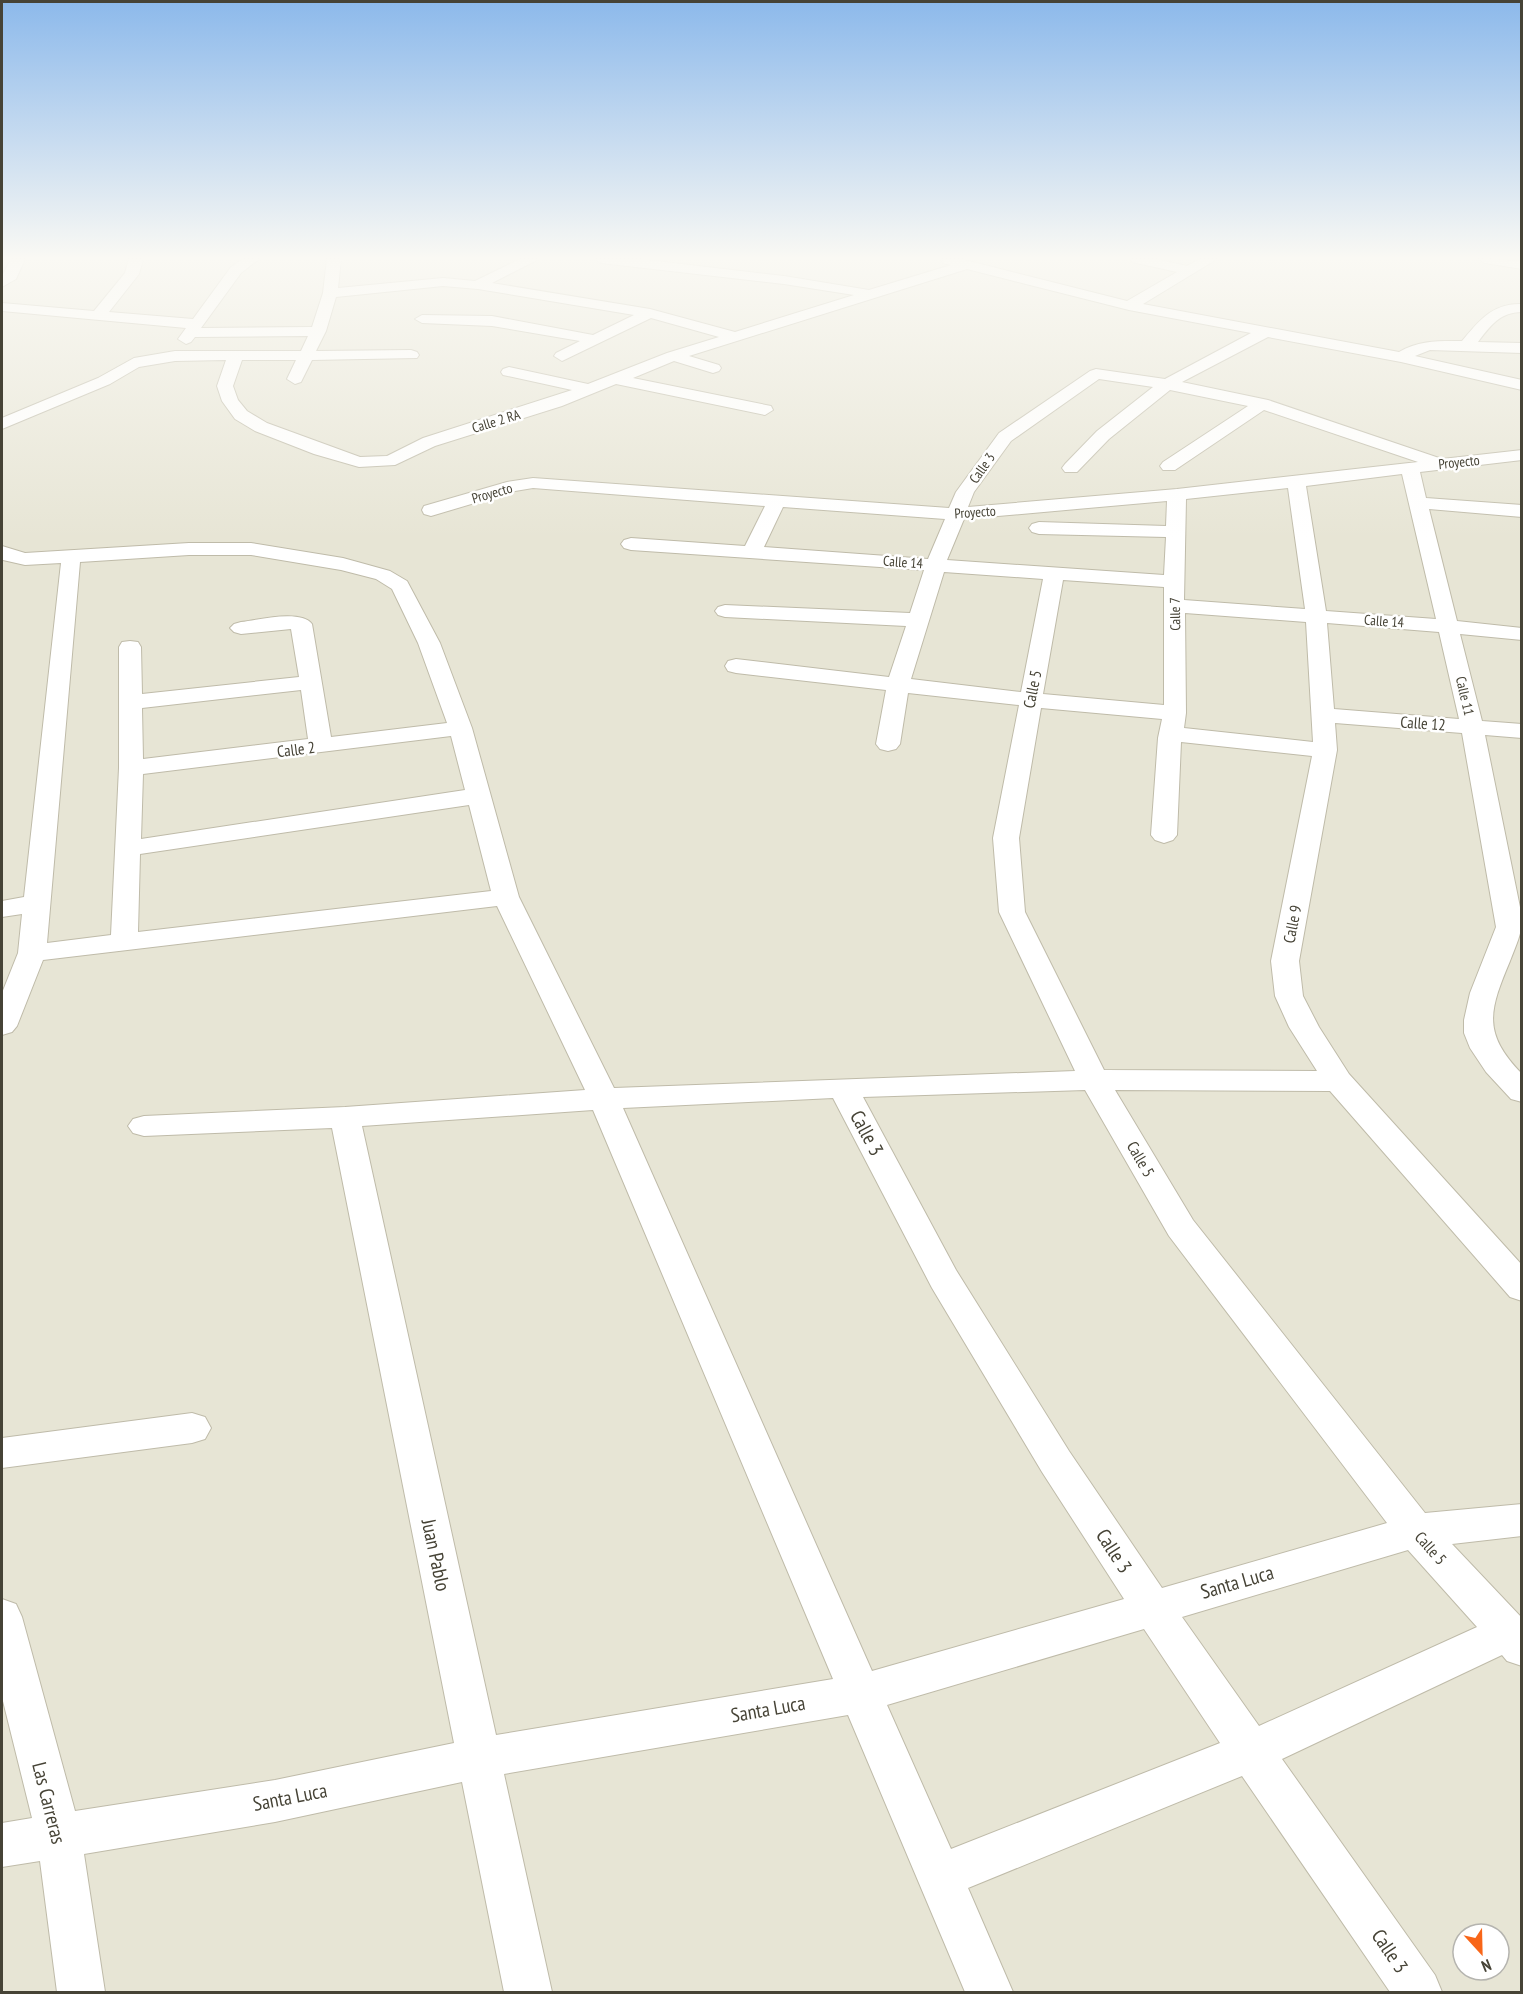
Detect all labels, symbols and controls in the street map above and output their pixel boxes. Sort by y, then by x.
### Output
street label: Calle 2 RA [470,405,523,437]
street label: Calle 3 [965,449,999,487]
street label: Proyecto [1437,451,1481,473]
street label: Proyecto [470,479,514,507]
street label: Proyecto [954,502,996,522]
street label: Calle 14 [883,552,924,572]
street label: Calle 7 [1166,597,1184,631]
street label: Calle 14 [1364,611,1405,631]
street label: Calle 5 [1019,668,1045,710]
street label: Calle 11 [1452,675,1478,717]
street label: Calle 12 [1400,711,1446,735]
street label: Calle 2 [276,737,316,761]
street label: Calle 9 [1279,903,1305,945]
street label: Calle 3 [844,1106,890,1160]
street label: Calle 5 [1123,1137,1159,1181]
street label: Juan Pablo [415,1516,456,1593]
street label: Calle 3 [1090,1524,1138,1578]
street label: Calle 5 [1411,1527,1451,1569]
street label: Santa Luca [1197,1559,1277,1605]
street label: Santa Luca [729,1690,807,1728]
street label: Las Carreras [26,1759,72,1847]
street label: Santa Luca [251,1777,329,1817]
north arrow [1451,1922,1511,1982]
street label: Calle 3 [1366,1924,1414,1978]
text: N [1479,1955,1494,1977]

